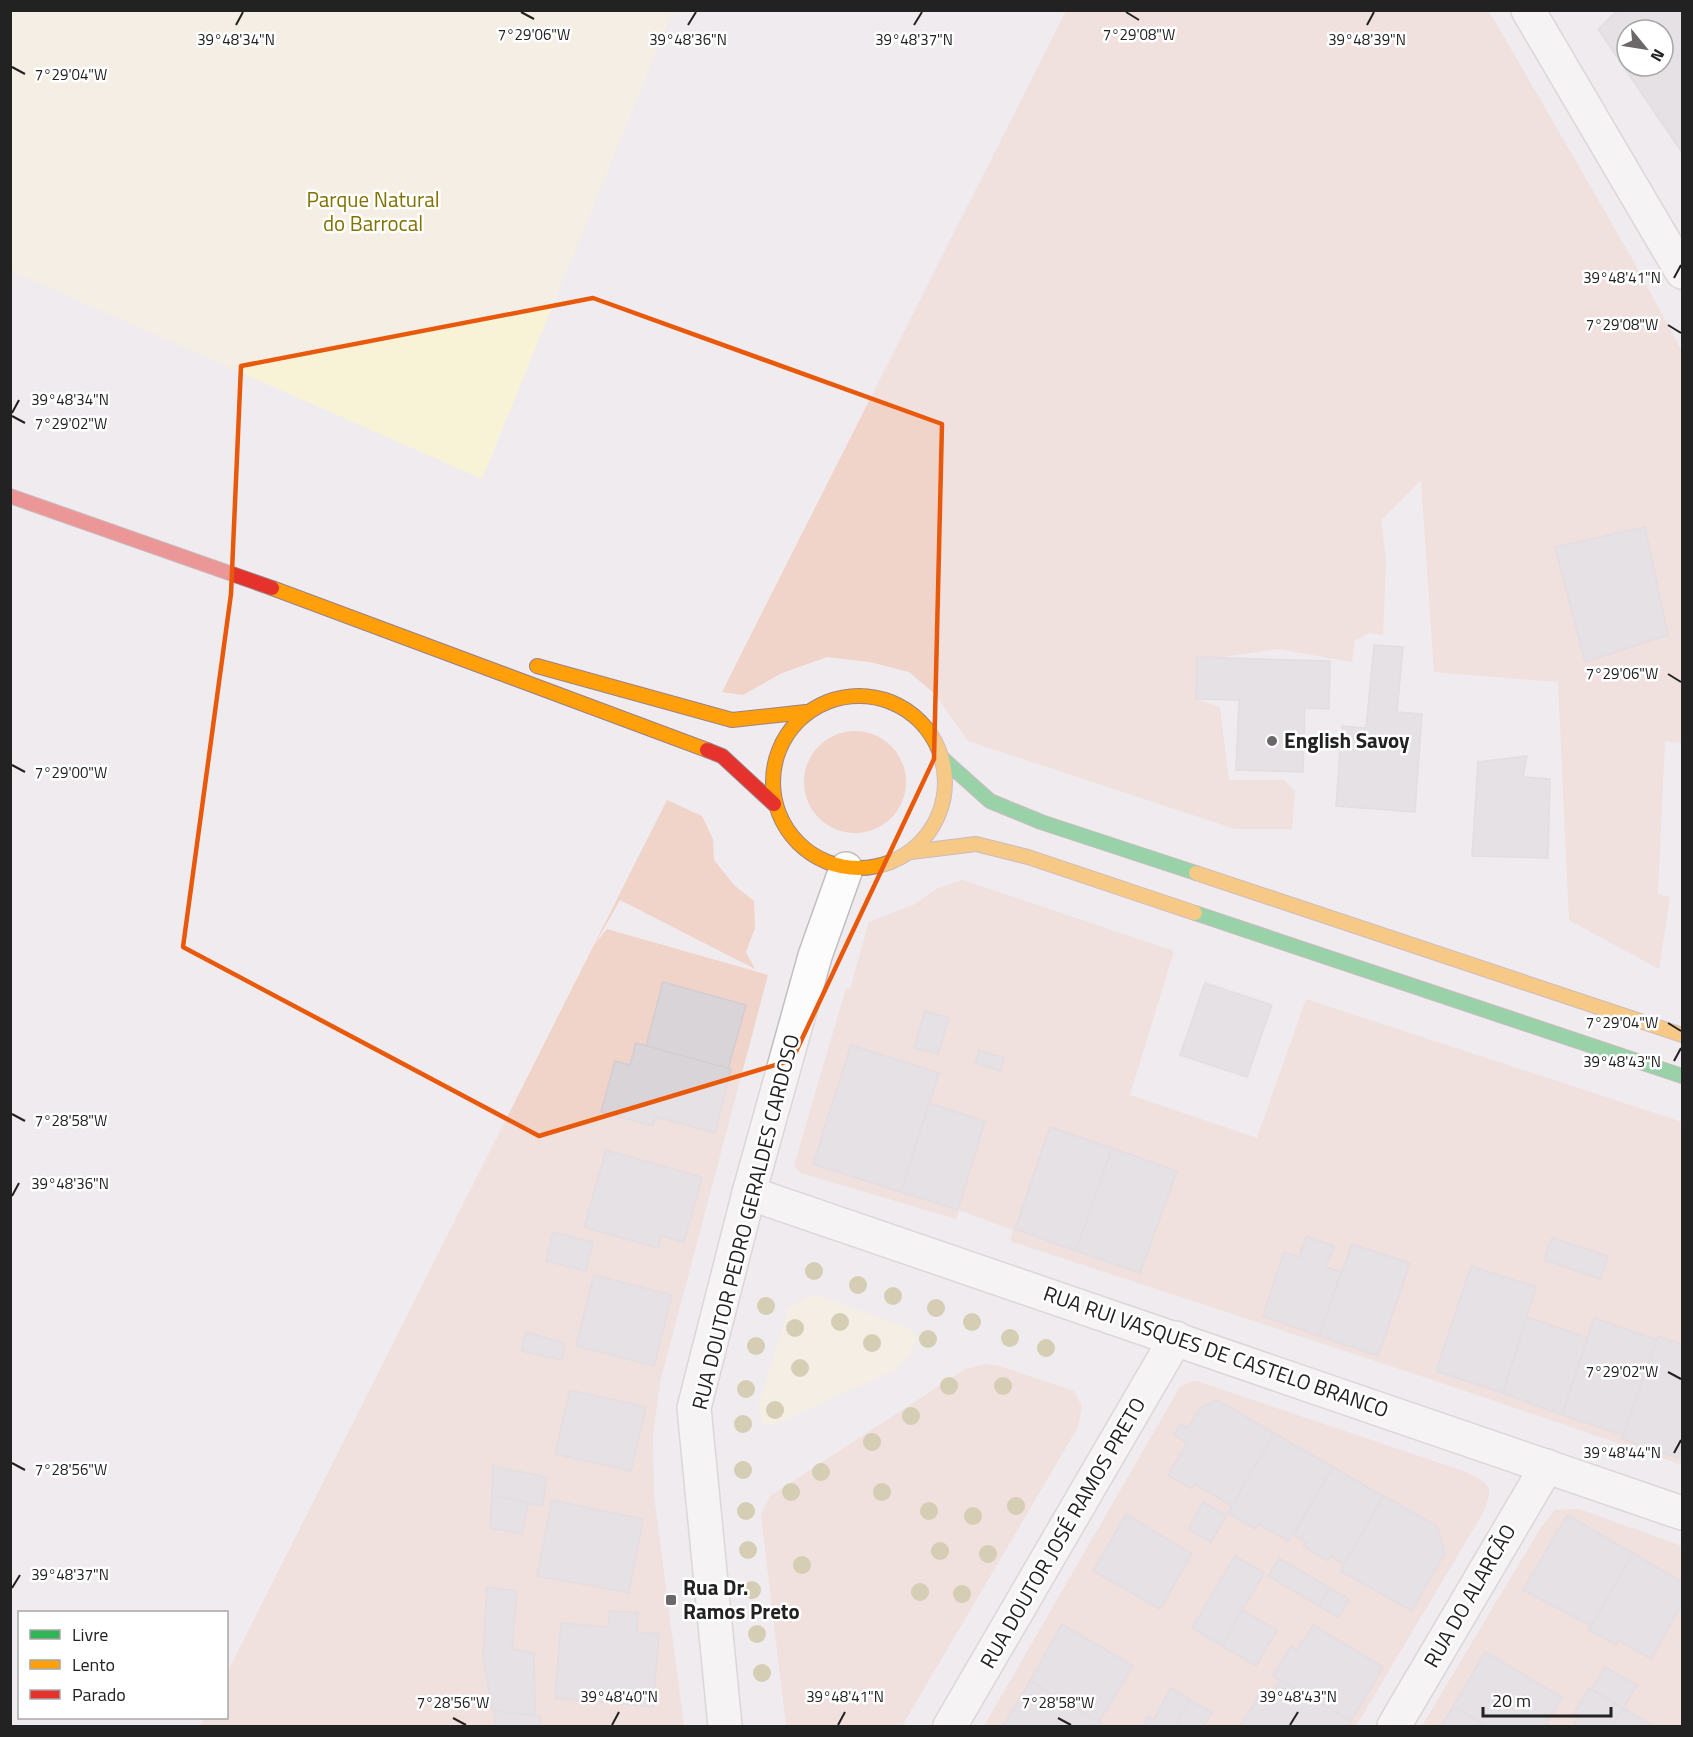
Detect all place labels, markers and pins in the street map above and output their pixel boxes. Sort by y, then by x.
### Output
place label: English Savoy [1284,724,1410,756]
marker: English Savoy [1265,734,1279,748]
place label: Rua Dr. Ramos Preto [683,1571,800,1627]
marker: Rua Dr. Ramos Preto [664,1593,678,1607]

